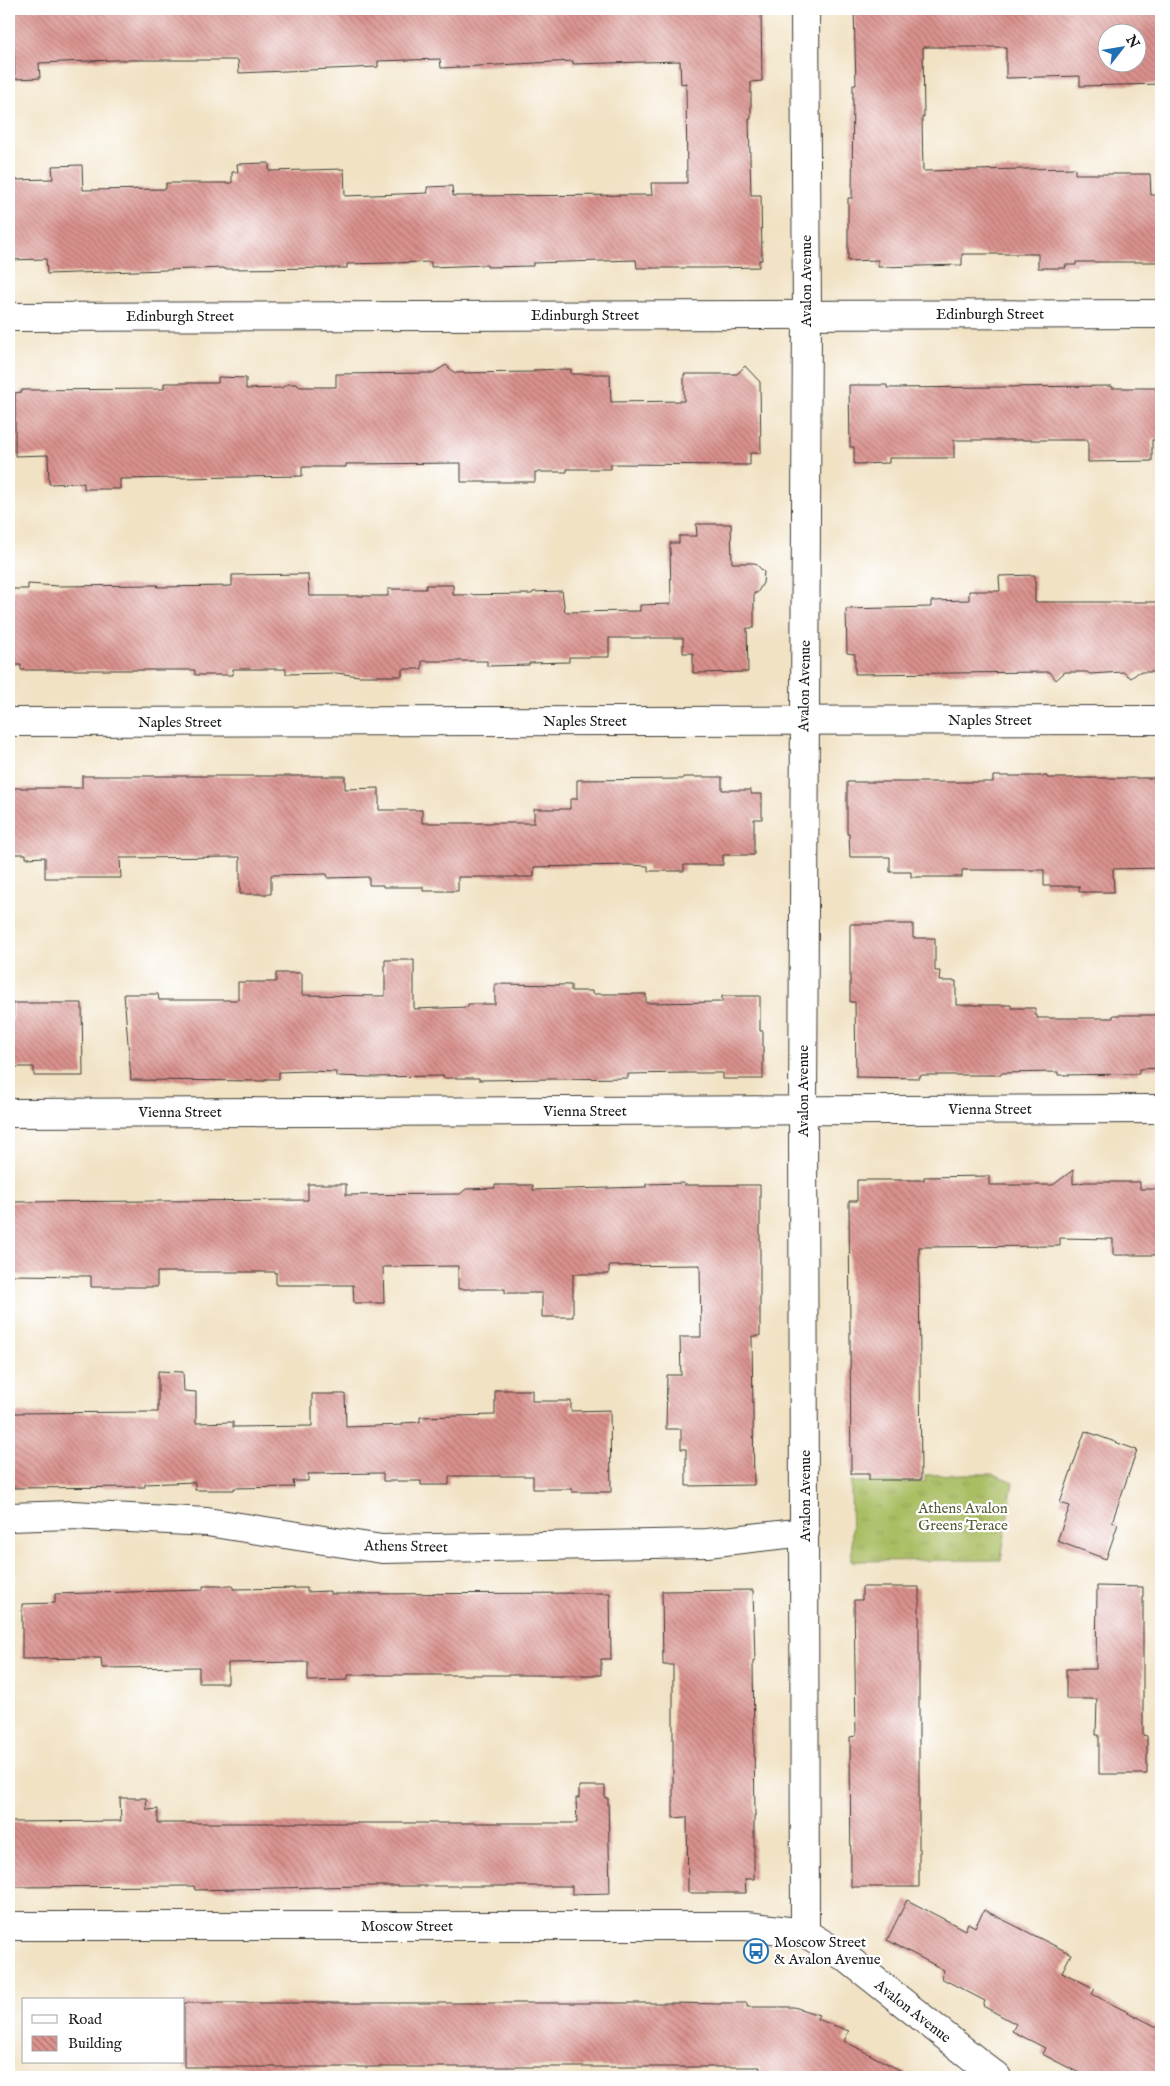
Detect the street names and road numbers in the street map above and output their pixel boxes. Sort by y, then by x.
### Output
street label: Avalon Avenue [797,235,816,328]
street label: Edinburgh Street [936,305,1044,324]
street label: Edinburgh Street [531,306,639,325]
street label: Edinburgh Street [126,307,234,326]
street label: Avalon Avenue [794,640,815,733]
street label: Naples Street [948,711,1032,730]
street label: Naples Street [543,712,627,731]
street label: Naples Street [138,713,222,732]
street label: Avalon Avenue [794,1045,813,1138]
street label: Vienna Street [947,1100,1032,1119]
street label: Vienna Street [542,1102,627,1121]
street label: Vienna Street [137,1103,222,1122]
street label: Avalon Avenue [796,1450,815,1543]
street label: Athens Street [363,1536,448,1557]
street label: Moscow Street [361,1917,453,1936]
street label: Avalon Avenue [870,1975,955,2047]

